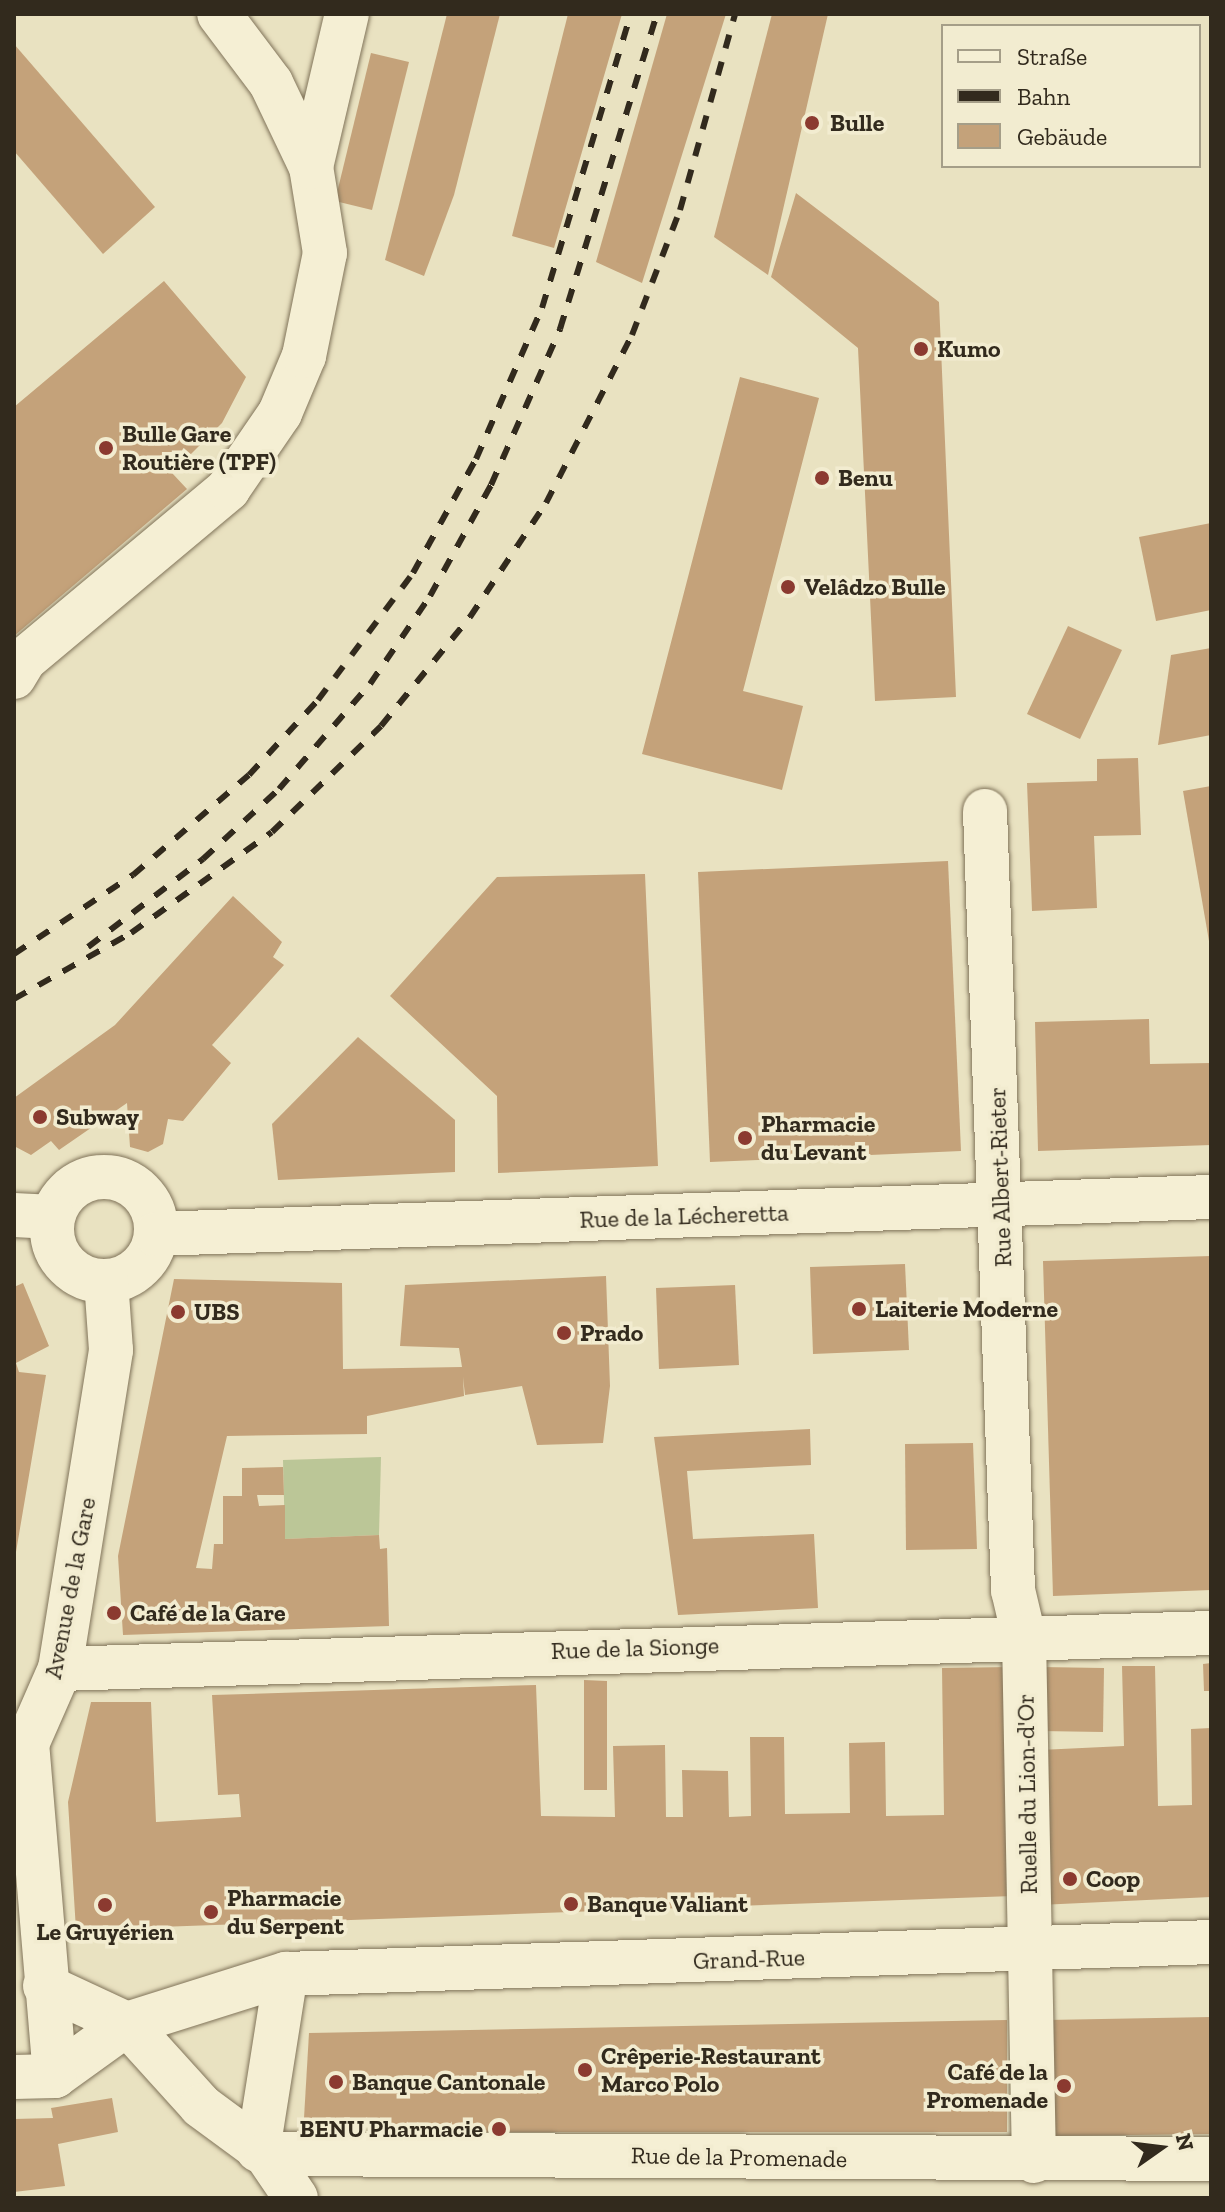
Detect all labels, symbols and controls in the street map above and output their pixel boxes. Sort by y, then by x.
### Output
legend [941,24,1201,168]
text: Straße [1017,42,1087,71]
text: Bahn [1017,82,1070,111]
place label: Bulle [830,109,884,137]
marker: Bulle [801,112,823,134]
text: Gebäude [1017,122,1107,151]
place label: Kumo [937,335,1000,363]
marker: Kumo [912,340,930,358]
place label: Bulle Gare Routière (TPF) [122,420,276,476]
marker: Bulle Gare Routière (TPF) [97,439,115,457]
place label: Benu [838,464,893,492]
marker: Benu [813,469,831,487]
place label: Velâdzo Bulle [804,573,946,601]
marker: Velâdzo Bulle [779,578,797,596]
street label: Rue Albert-Rieter [982,1086,1018,1268]
place label: Subway [56,1103,139,1131]
marker: Subway [31,1108,49,1126]
place label: Pharmacie du Levant [761,1110,875,1166]
marker: Pharmacie du Levant [736,1129,754,1147]
street label: Rue de la Lécheretta [579,1198,789,1234]
place label: Laiterie Moderne [875,1295,1058,1323]
place label: UBS [194,1298,240,1326]
marker: Laiterie Moderne [850,1300,868,1318]
marker: UBS [169,1303,187,1321]
place label: Prado [580,1319,643,1347]
marker: Prado [555,1324,573,1342]
street label: Avenue de la Gare [38,1495,102,1681]
place label: Café de la Gare [130,1599,286,1627]
marker: Café de la Gare [105,1604,123,1622]
street label: Rue de la Sionge [550,1631,720,1665]
street label: Ruelle du Lion-d'Or [1011,1694,1043,1894]
place label: Coop [1086,1865,1140,1893]
marker: Coop [1061,1870,1079,1888]
place label: Pharmacie du Serpent [227,1884,344,1940]
place label: Banque Valiant [587,1890,749,1918]
marker: Banque Valiant [562,1895,580,1913]
marker: Le Gruyérien [96,1896,114,1914]
marker: Pharmacie du Serpent [202,1903,220,1921]
place label: Le Gruyérien [36,1918,174,1946]
street label: Grand-Rue [692,1943,806,1975]
place label: Crêperie-Restaurant Marco Polo [601,2042,821,2098]
place label: Café de la Promenade [926,2058,1048,2114]
marker: Crêperie-Restaurant Marco Polo [576,2061,594,2079]
place label: Banque Cantonale [352,2068,545,2096]
marker: Banque Cantonale [327,2073,345,2091]
marker: Café de la Promenade [1055,2077,1073,2095]
north arrow [1121,2108,1201,2188]
place label: BENU Pharmacie [300,2115,483,2143]
marker: BENU Pharmacie [490,2120,508,2138]
text: N [1170,2131,1200,2153]
street label: Rue de la Promenade [631,2141,847,2173]

